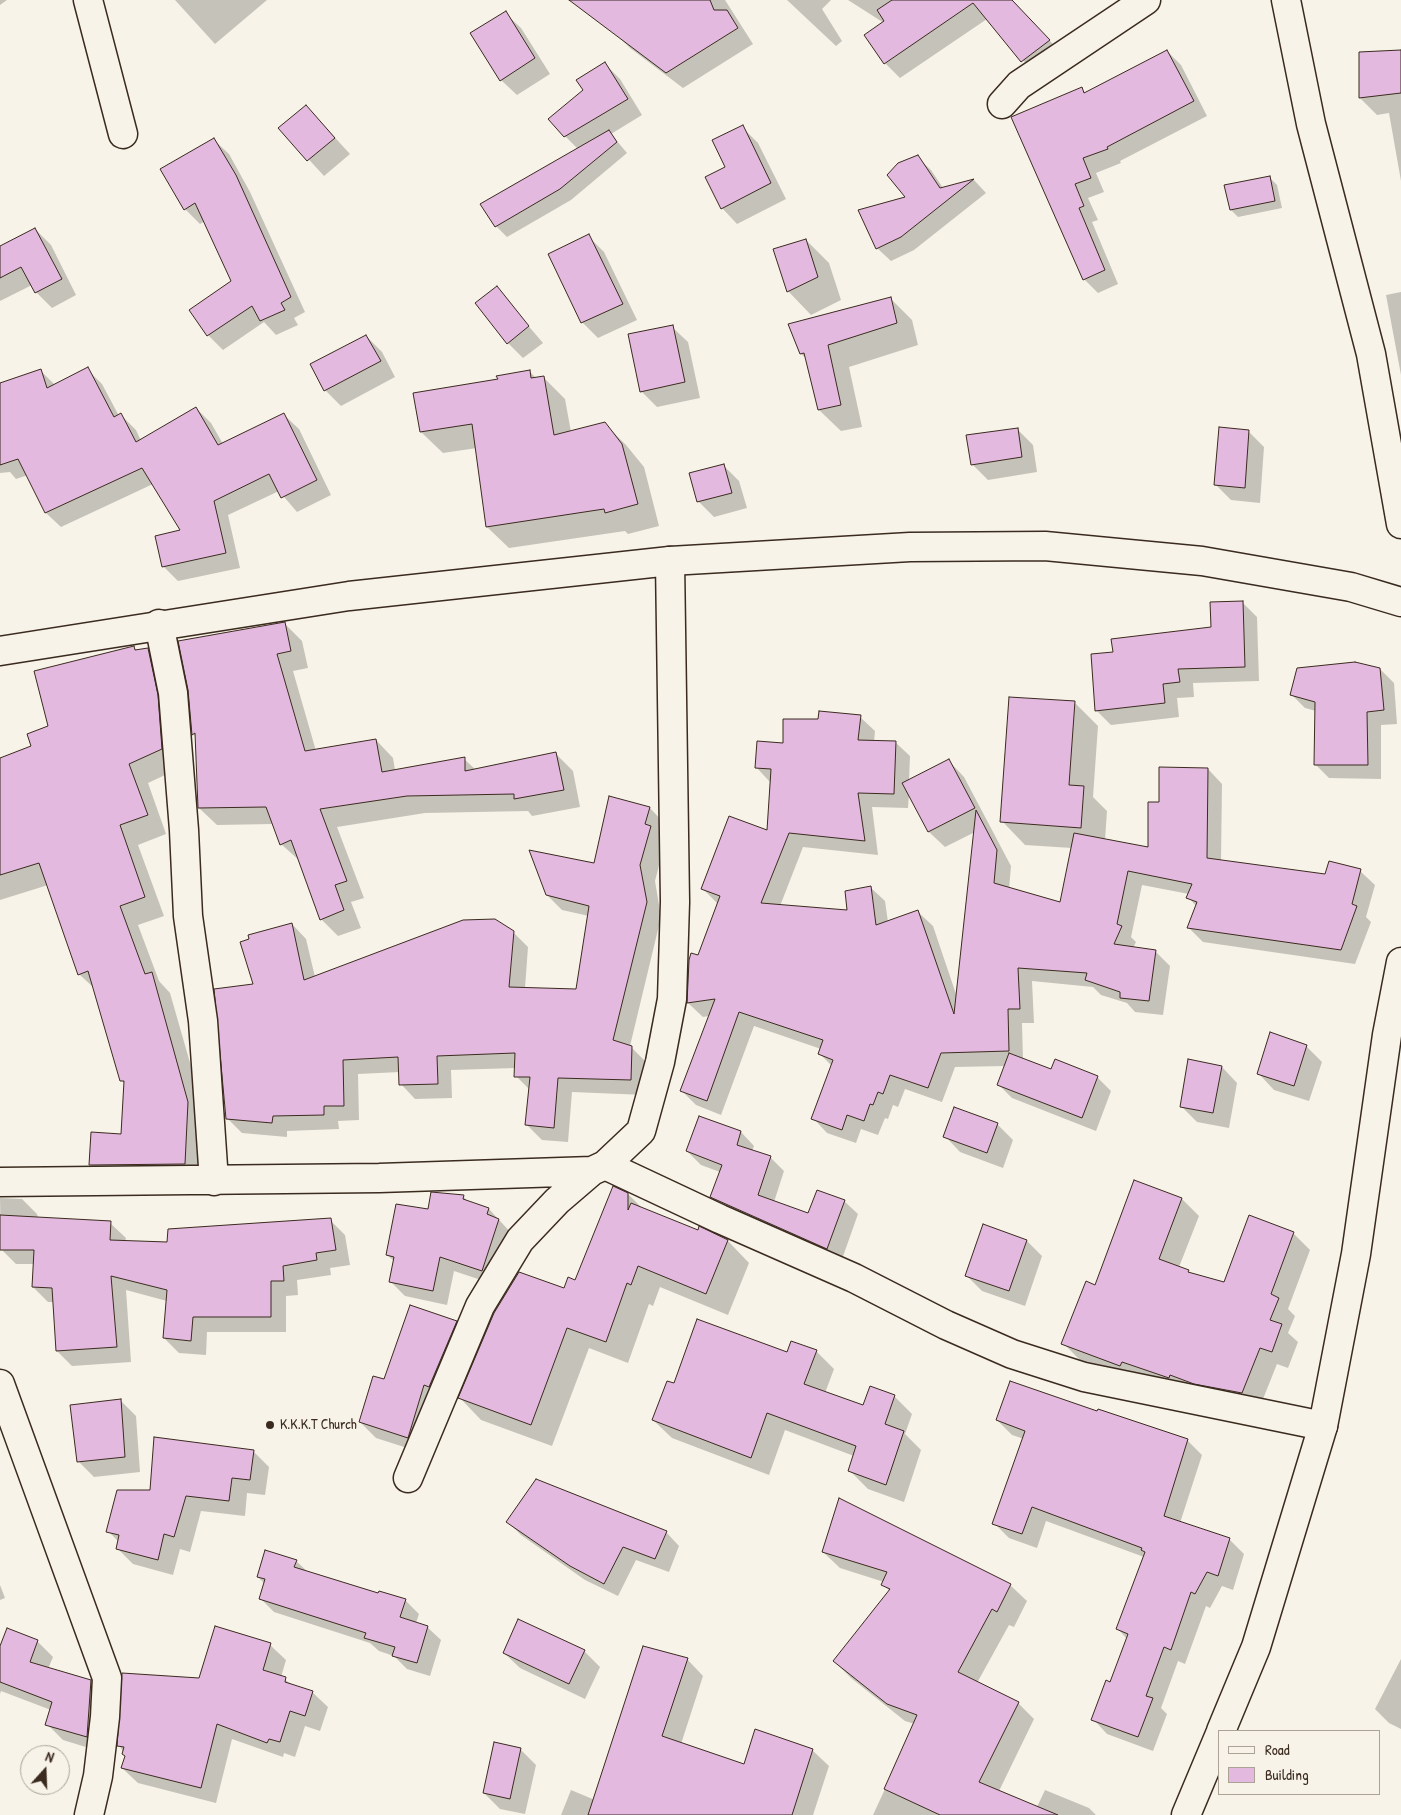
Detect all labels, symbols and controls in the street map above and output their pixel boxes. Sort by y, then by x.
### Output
place label: K.K.K.T Church [280,1417,357,1433]
marker: K.K.K.T Church [264,1419,276,1431]
legend [1218,1730,1381,1795]
text: Road [1265,1739,1290,1760]
north arrow [20,1745,70,1795]
text: N [43,1746,57,1767]
text: Building [1265,1764,1309,1785]

